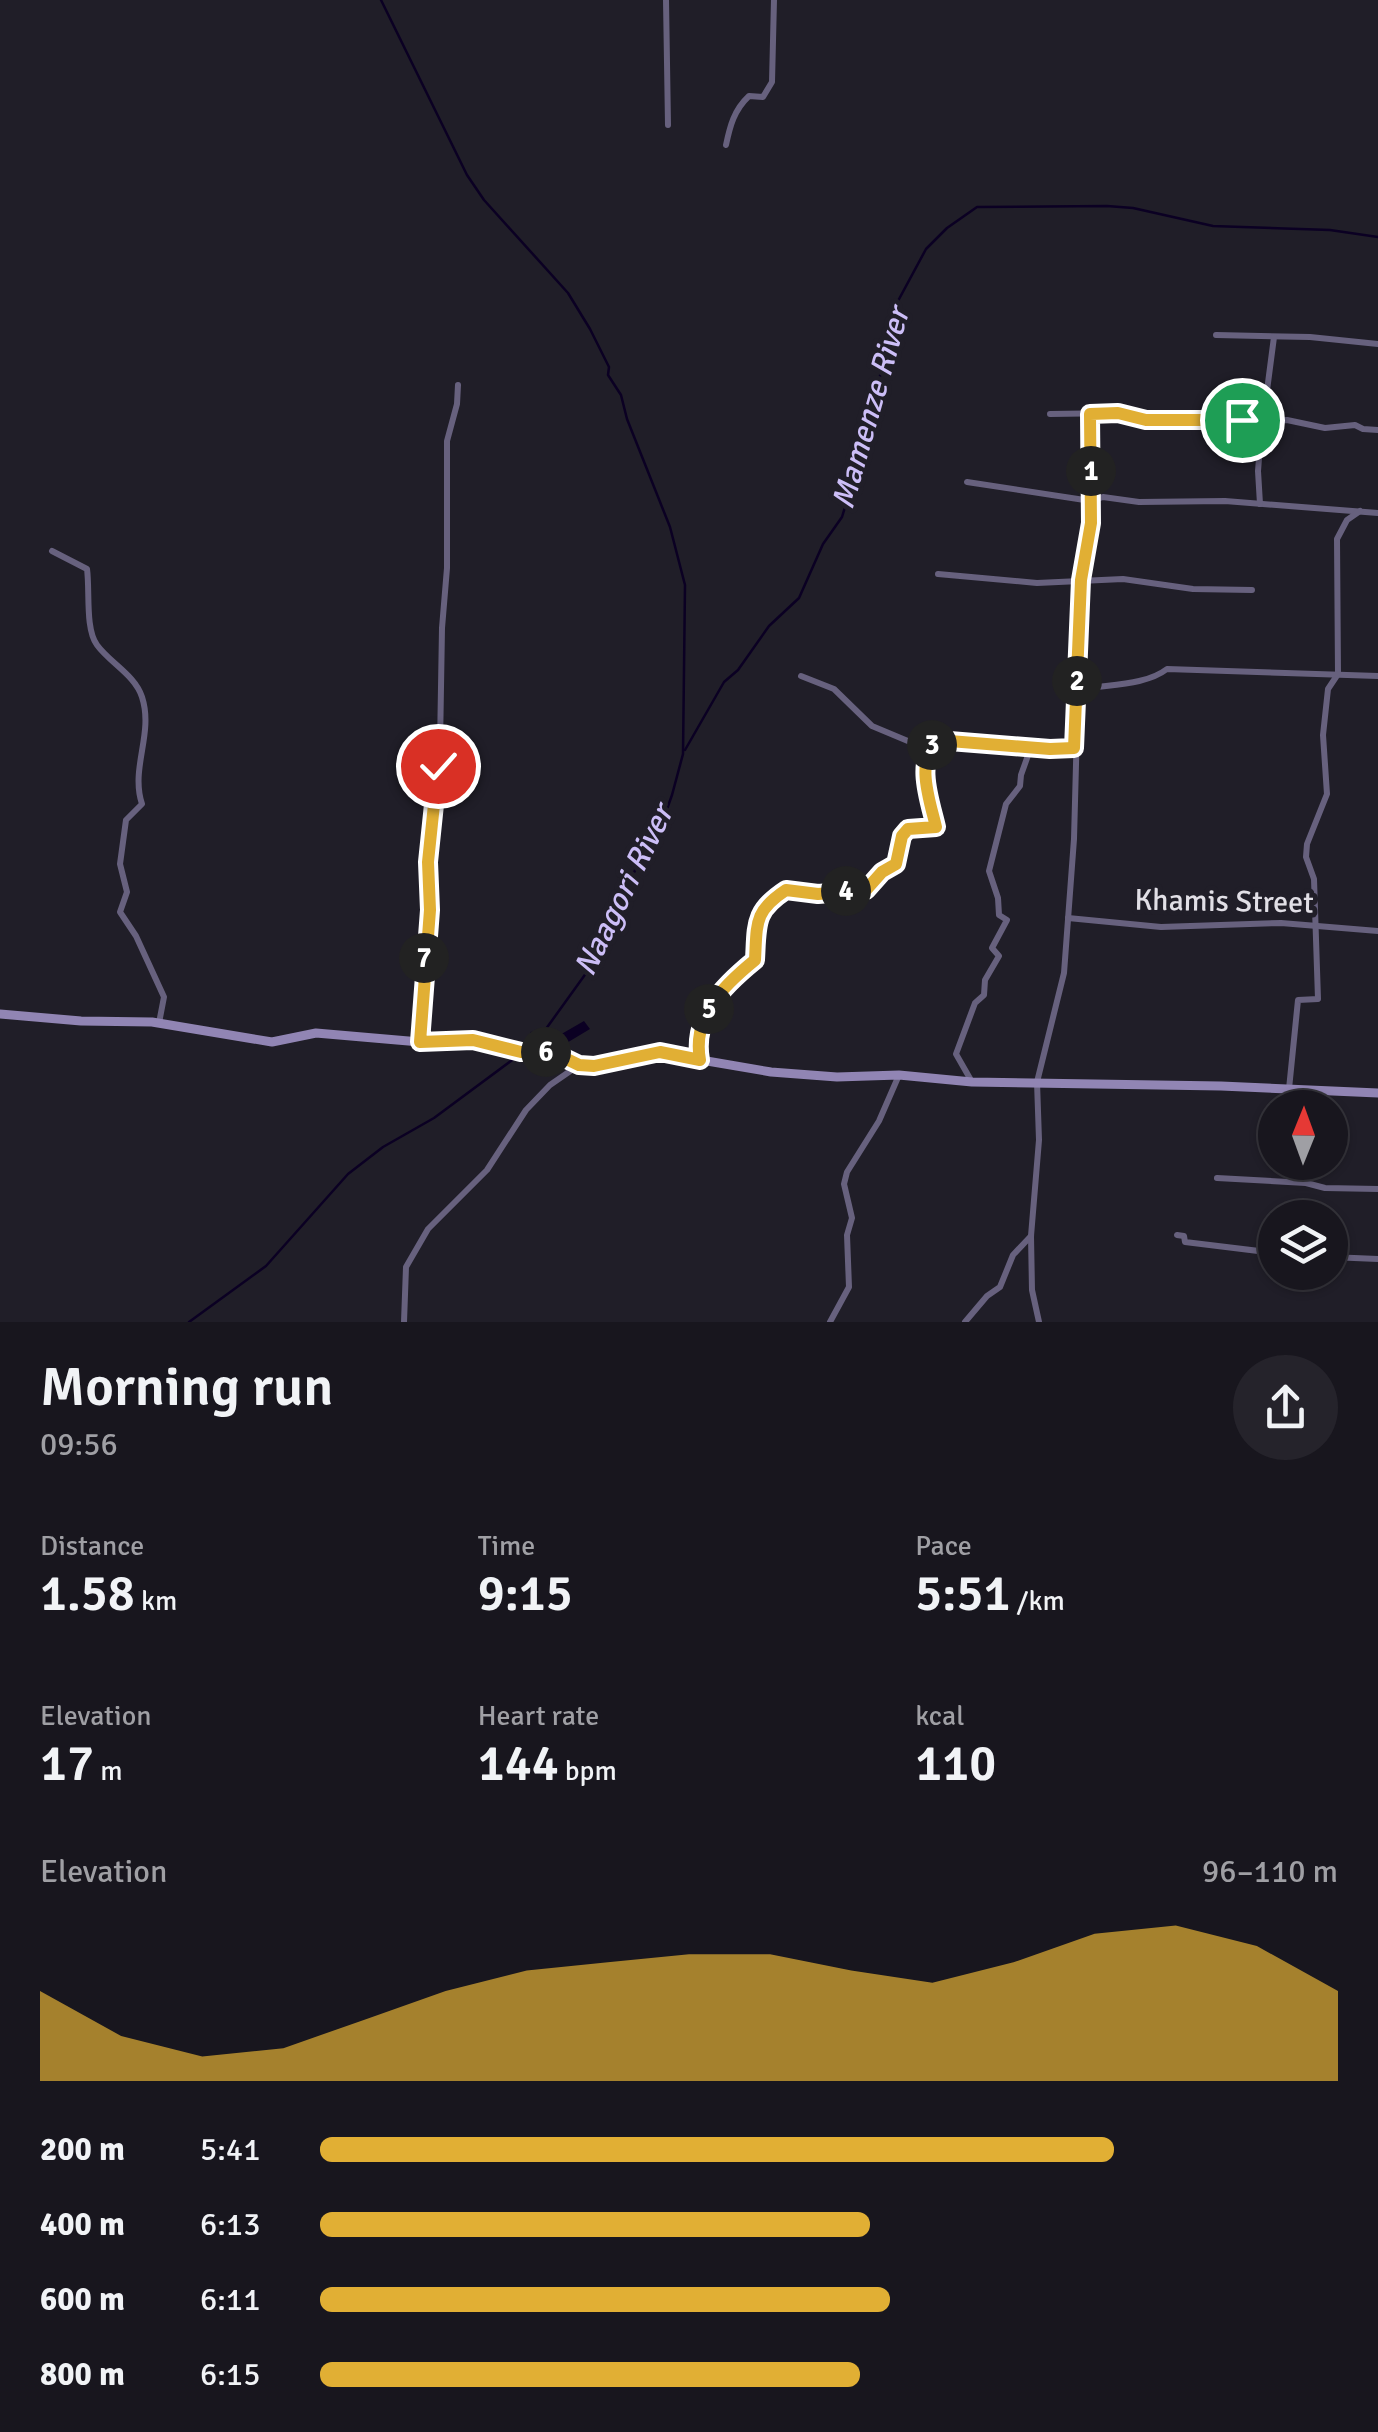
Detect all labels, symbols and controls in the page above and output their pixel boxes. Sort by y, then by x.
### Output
water label: Mamenze River [823,299,919,513]
pin [1200,378,1285,463]
icon: arrive [1215,393,1270,448]
pin: 1 [1066,446,1116,496]
text: 1 [1083,454,1099,488]
pin: 2 [1052,656,1102,706]
text: 2 [1069,664,1085,698]
pin: 3 [907,720,957,770]
pin [396,724,481,809]
text: 3 [924,728,940,762]
icon: check [411,739,466,794]
water label: Naagori River [565,795,683,982]
pin: 4 [821,866,871,916]
text: 4 [838,874,854,908]
street label: Khamis Street [1134,881,1314,922]
pin: 7 [399,933,449,983]
text: 7 [416,941,432,975]
pin: 5 [684,984,734,1034]
text: 5 [701,992,717,1026]
pin: 6 [521,1027,571,1077]
text: 6 [538,1035,554,1069]
north arrow [1258,1090,1348,1180]
map controls [1258,1090,1348,1290]
button: layers [1258,1200,1348,1290]
text: Morning run [40,1353,333,1421]
button: share [1233,1355,1338,1460]
text: 09:56 [40,1425,118,1464]
text: Distance [40,1529,144,1563]
text: Time [478,1529,535,1563]
text: Pace [915,1529,972,1563]
text: 1.58 [40,1563,135,1625]
text: 9:15 [478,1563,573,1625]
text: 5:51 [915,1563,1010,1625]
text: km [135,1584,177,1618]
text: /km [1010,1584,1065,1618]
text: Elevation [40,1699,152,1733]
text: Heart rate [478,1699,599,1733]
text: kcal [915,1699,964,1733]
text: 17 [40,1733,94,1795]
text: 144 [478,1733,559,1795]
text: 110 [915,1733,996,1795]
text: m [94,1754,123,1788]
text: bpm [559,1754,617,1788]
text: Elevation [40,1852,167,1891]
text: 96–110 m [1202,1852,1338,1891]
text: 200 m [40,2130,125,2169]
text: 5:41 [200,2130,260,2169]
text: 400 m [40,2205,125,2244]
text: 6:13 [200,2205,260,2244]
text: 600 m [40,2280,125,2319]
text: 6:11 [200,2280,260,2319]
text: 800 m [40,2355,125,2394]
text: 6:15 [200,2355,260,2394]

